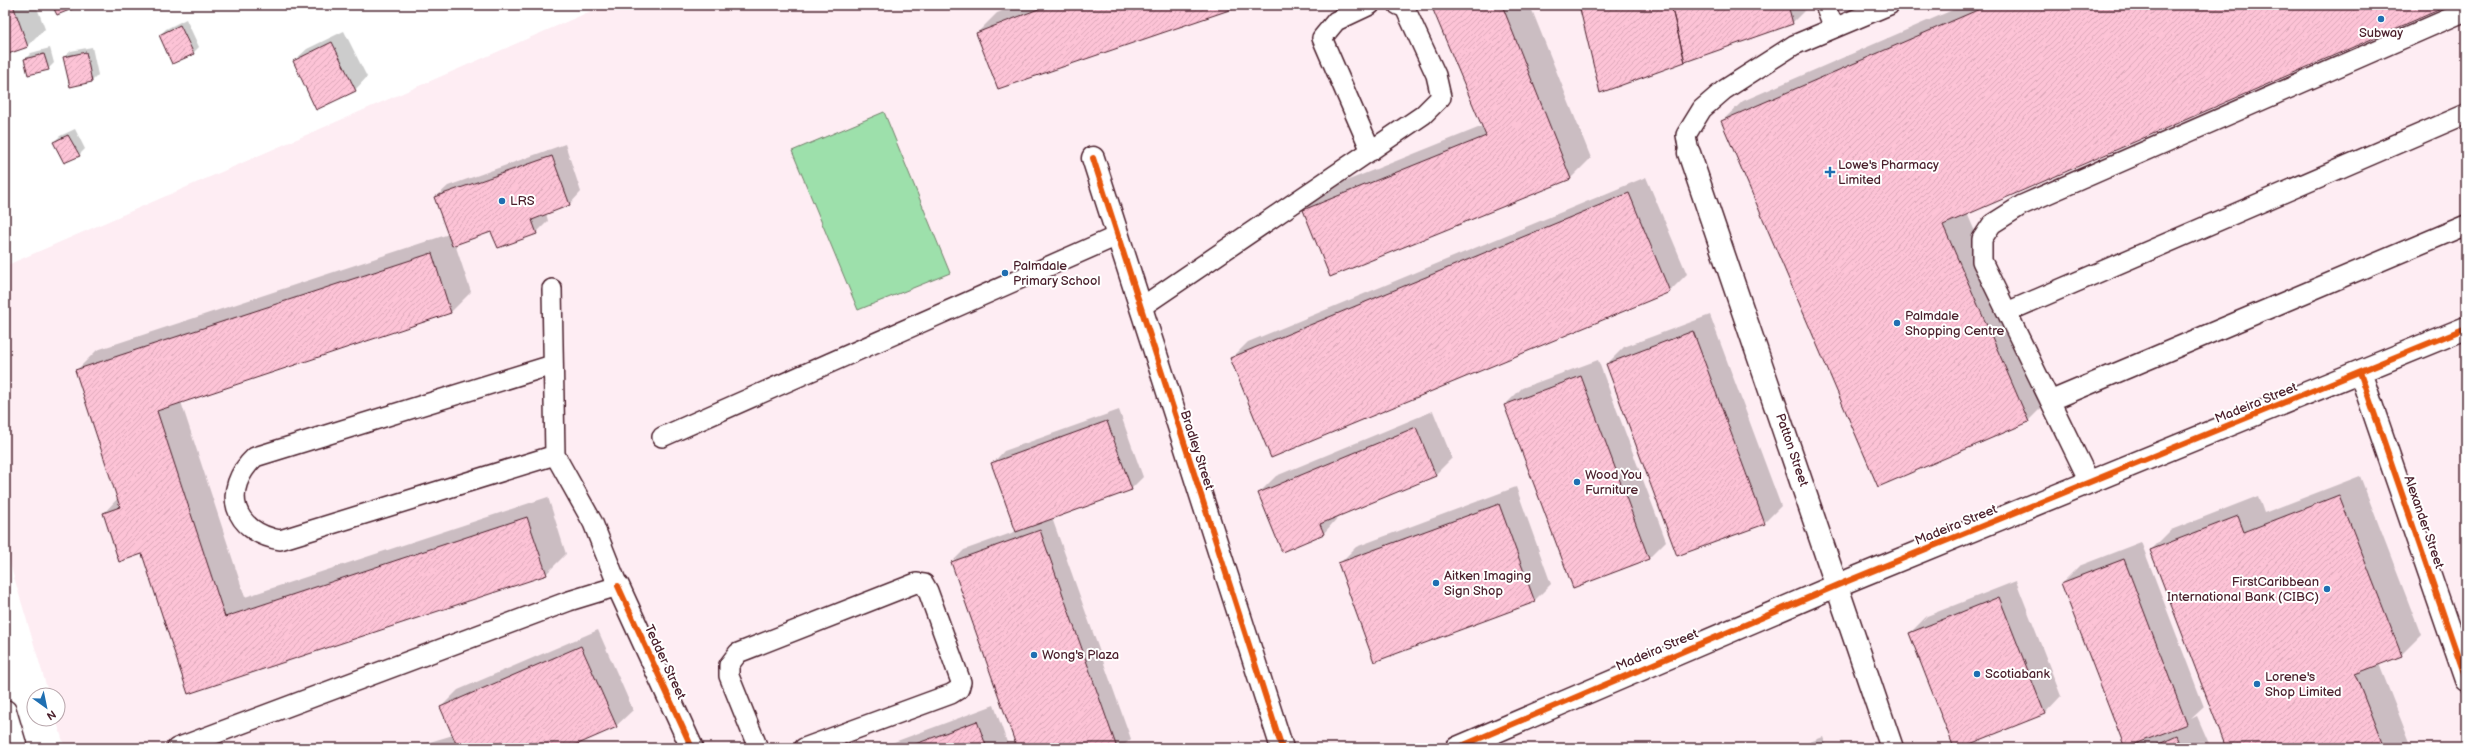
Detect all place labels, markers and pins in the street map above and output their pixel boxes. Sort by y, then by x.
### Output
marker: Subway [2376,14,2386,24]
place label: Subway [2359,25,2403,41]
place label: Lowe's Pharmacy Limited [1838,157,1939,188]
marker: Lowe's Pharmacy Limited [1825,167,1835,177]
place label: LRS [510,193,535,209]
marker: LRS [497,196,507,206]
place label: Palmdale Primary School [1013,258,1100,289]
marker: Palmdale Primary School [1000,268,1010,278]
place label: Palmdale Shopping Centre [1905,308,2005,339]
marker: Palmdale Shopping Centre [1892,318,1902,328]
place label: Wood You Furniture [1585,467,1642,498]
marker: Wood You Furniture [1572,477,1582,487]
place label: Aitken Imaging Sign Shop [1444,568,1531,599]
place label: FirstCaribbean International Bank (CIBC) [2167,574,2319,605]
marker: Aitken Imaging Sign Shop [1431,578,1441,588]
marker: FirstCaribbean International Bank (CIBC) [2322,584,2332,594]
place label: Wong's Plaza [1042,647,1119,663]
marker: Wong's Plaza [1029,650,1039,660]
place label: Scotiabank [1985,666,2050,682]
marker: Scotiabank [1972,669,1982,679]
place label: Lorene's Shop Limited [2265,669,2342,700]
marker: Lorene's Shop Limited [2252,679,2262,689]

